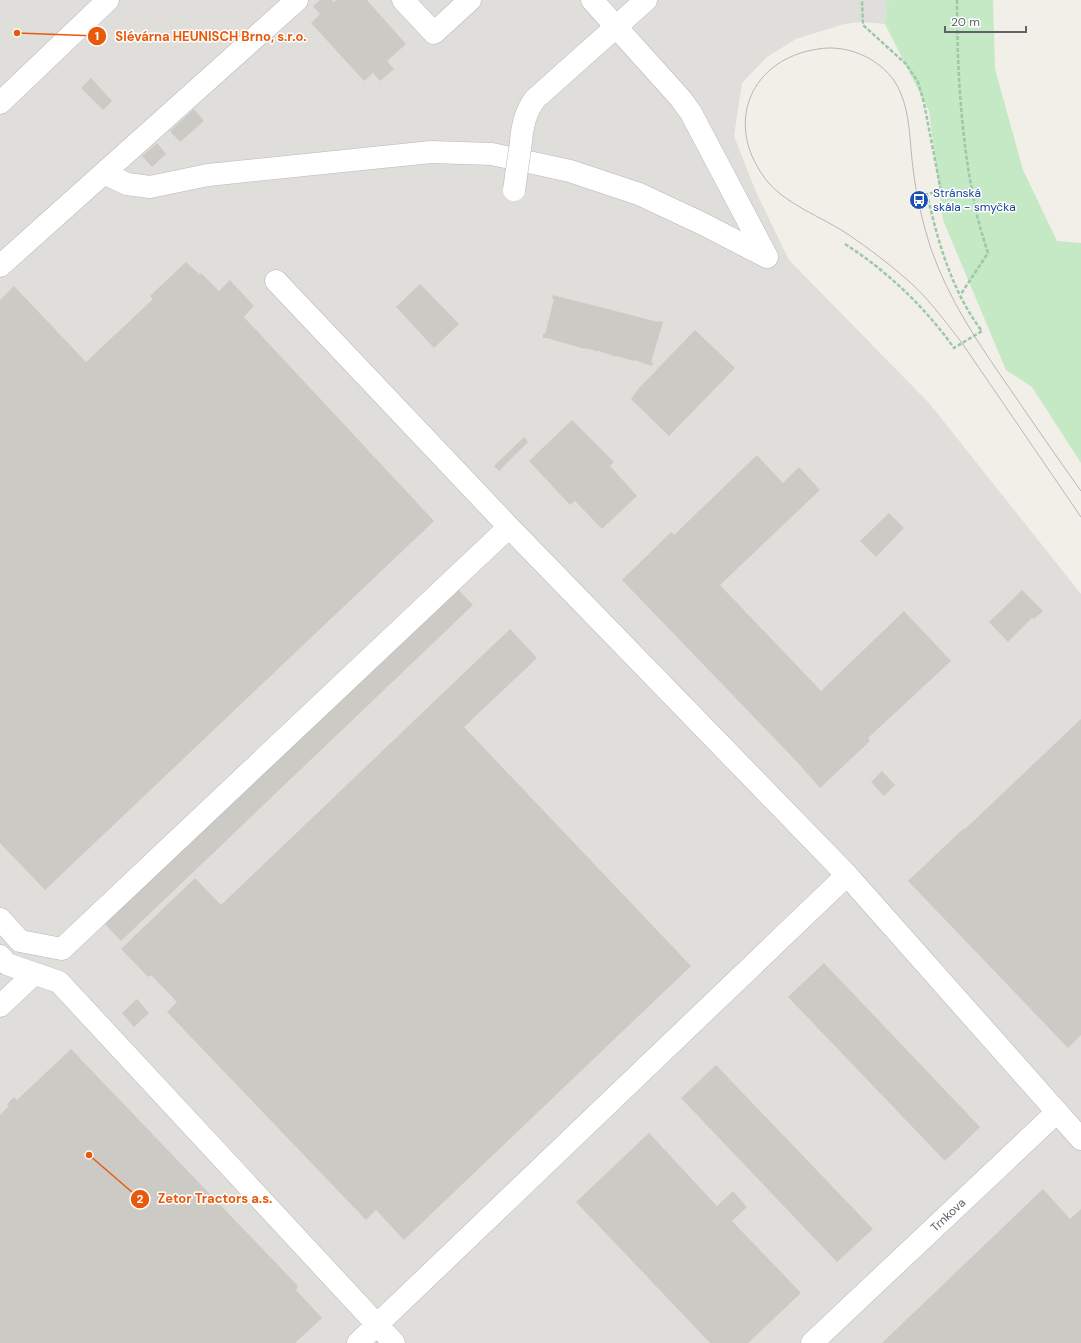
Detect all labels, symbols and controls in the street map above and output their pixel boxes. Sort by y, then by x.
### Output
scale bar [945,8,1026,34]
text: 20 m [951,14,980,30]
callout: Slévárna HEUNISCH Brno, s.r.o. [87,23,315,48]
text: 1 [95,28,99,44]
text: Slévárna HEUNISCH Brno, s.r.o. [115,28,307,45]
place label: Stránská skála - smyčka [933,185,1016,215]
bus stop icon: Stránská skála - smyčka [908,189,930,211]
callout: Zetor Tractors a.s. [130,1186,280,1211]
text: Zetor Tractors a.s. [158,1190,272,1207]
text: 2 [137,1191,144,1207]
street label: Trnkova [927,1195,969,1235]

